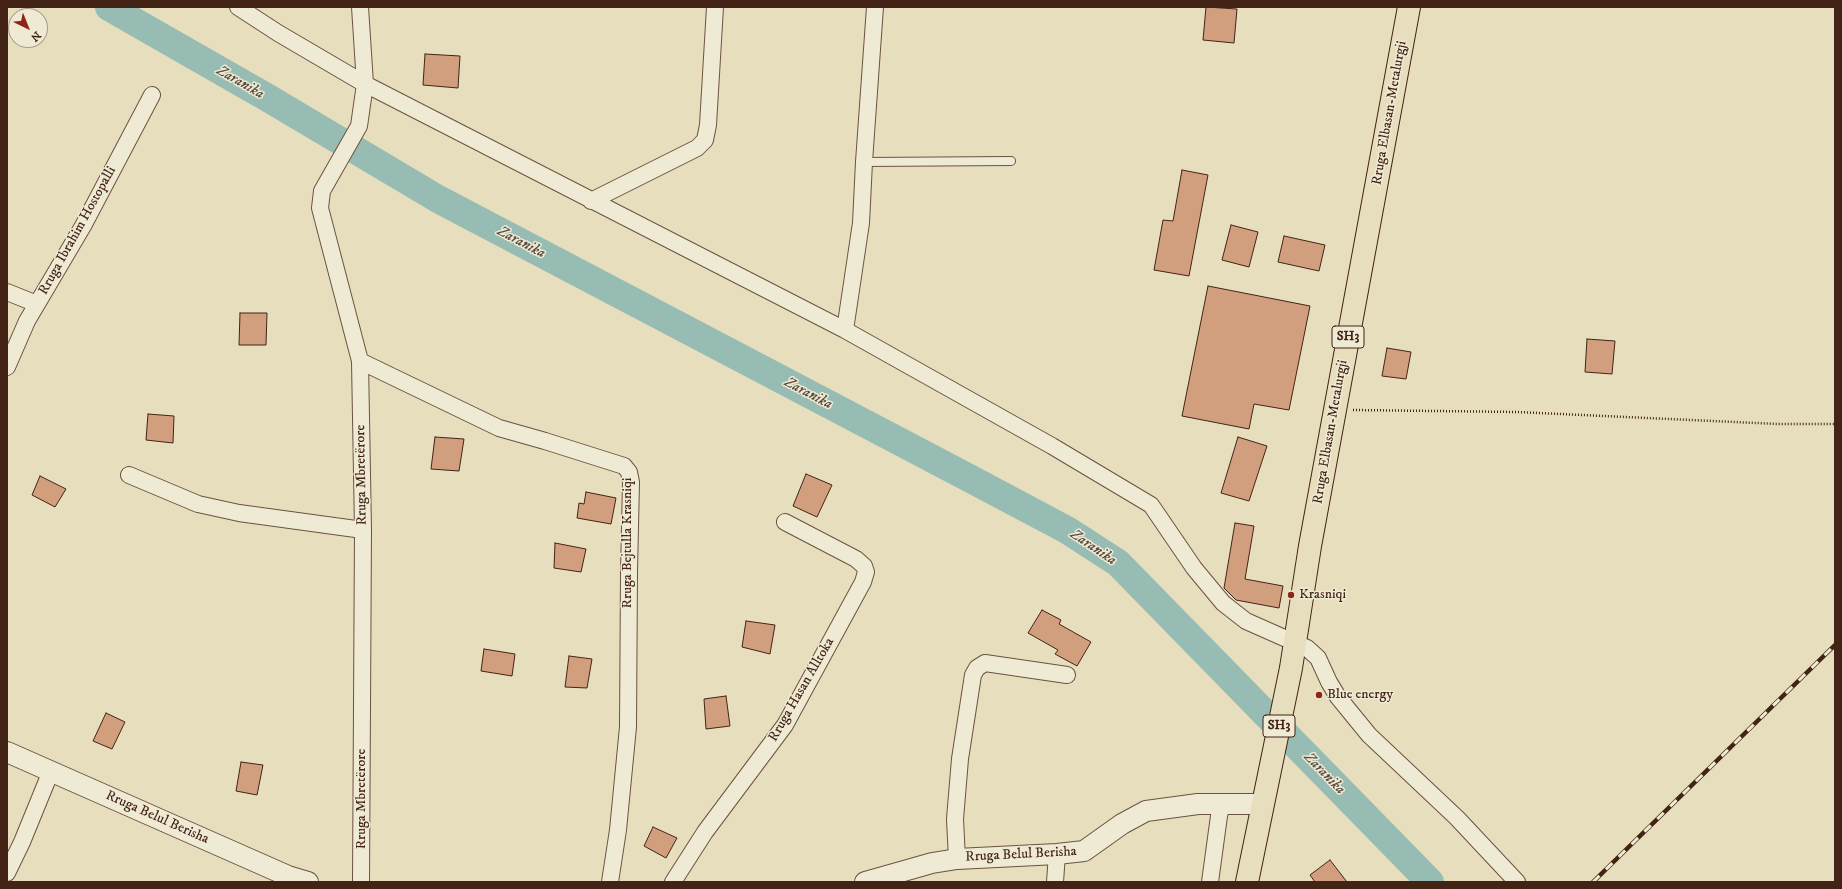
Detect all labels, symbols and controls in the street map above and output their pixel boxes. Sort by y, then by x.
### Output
north arrow [8,8,48,48]
text: N [27,28,44,44]
street label: Rruga Elbasan-Metalurgji [1369,40,1411,186]
water label: Zaranika [213,62,267,104]
street label: Rruga Ibrahim Hostopalli [36,164,120,298]
water label: Zaranika [494,223,548,263]
road number: SH3 [1332,326,1364,348]
street label: Rruga Elbasan-Metalurgji [1310,359,1352,505]
water label: Zaranika [781,374,835,414]
street label: Rruga Mbretërore [353,425,371,525]
street label: Rruga Bejtulla Krasniqi [620,478,636,608]
water label: Zaranika [1067,526,1119,570]
place label: Krasniqi [1299,587,1346,603]
marker: Krasniqi [1286,590,1296,600]
street label: Rruga Hasan Alltoka [765,635,839,745]
place label: Blue energy [1327,687,1393,703]
marker: Blue energy [1314,690,1324,700]
road number: SH3 [1263,715,1295,737]
street label: Rruga Mbretërore [354,749,370,849]
water label: Zaranika [1300,749,1348,799]
street label: Rruga Belul Berisha [103,788,211,848]
street label: Rruga Belul Berisha [965,844,1077,866]

